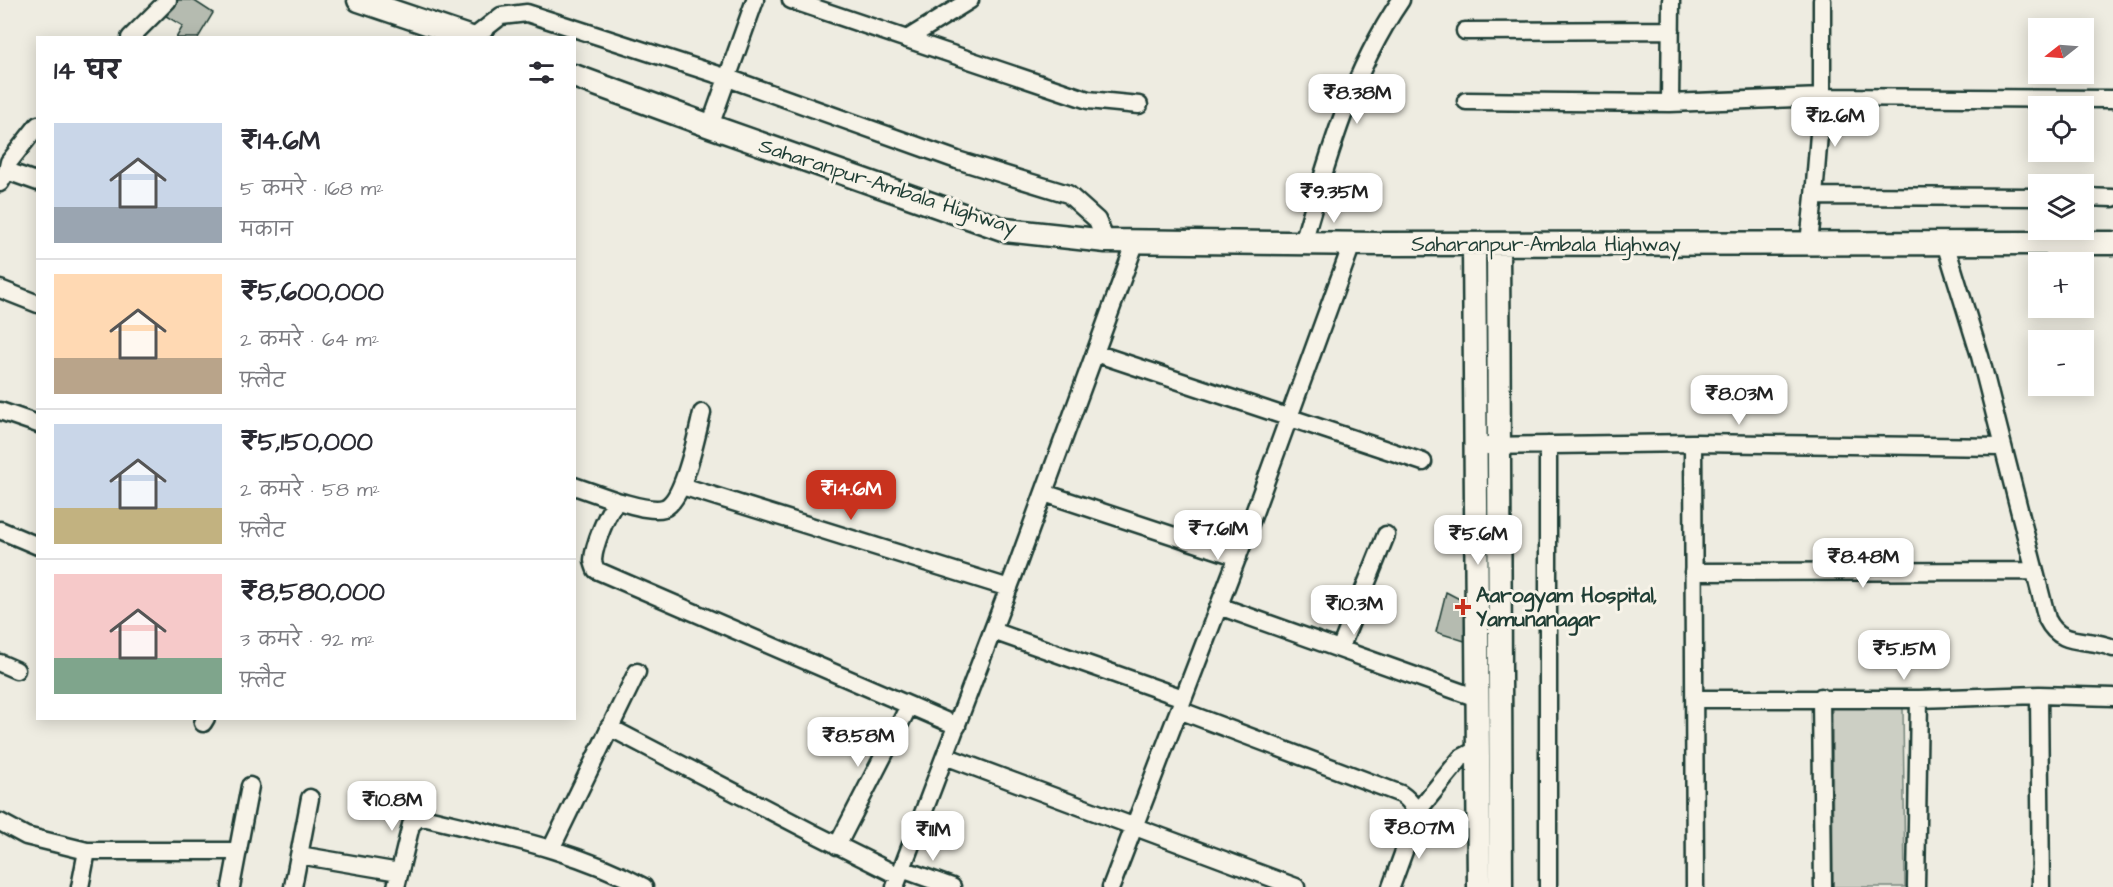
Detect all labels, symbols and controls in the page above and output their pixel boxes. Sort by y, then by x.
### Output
north arrow [2028,18,2094,84]
map controls [2028,18,2094,396]
text: 14 घर [54,53,120,89]
icon: filters [525,56,558,89]
pin: ₹8.38M [1308,74,1406,125]
text: ₹8.38M [1322,79,1392,107]
button: locate [2028,96,2094,162]
pin: ₹12.6M [1786,97,1884,148]
text: ₹12.6M [1805,102,1865,130]
text: ₹14.6M [240,123,320,159]
street label: Saharanpur-Ambala Highway [755,131,1021,244]
icon: home [102,147,174,219]
pin: ₹9.35M [1285,173,1383,224]
button: layers [2028,174,2094,240]
text: 5 कमरे · 168 m² [240,175,384,203]
text: ₹9.35M [1300,178,1368,206]
text: मकान [240,216,293,244]
street label: Saharanpur-Ambala Highway [1411,230,1681,261]
button: + [2028,252,2094,318]
text: ₹5,600,000 [240,274,384,310]
icon: home [102,298,174,370]
text: 2 कमरे · 64 m² [240,326,379,354]
button: − [2028,330,2094,396]
text: फ़्लैट [240,367,286,395]
pin: ₹8.03M [1690,375,1788,426]
text: ₹8.03M [1705,380,1773,408]
text: ₹5,150,000 [240,424,373,460]
icon: home [102,448,174,520]
pin: ₹14.6M [802,470,900,521]
text: ₹14.6M [820,475,882,503]
text: 2 कमरे · 58 m² [240,476,380,504]
pin: ₹7.61M [1169,510,1267,561]
text: ₹7.61M [1188,515,1248,543]
pin: ₹5.6M [1436,515,1520,566]
text: फ़्लैट [240,517,286,545]
text: ₹5.6M [1448,520,1508,548]
pin: ₹8.48M [1814,538,1912,589]
text: ₹8.48M [1827,543,1899,571]
text: ₹8,580,000 [240,574,385,610]
place label: Aarogyam Hospital, Yamunanagar [1476,581,1657,636]
pin: ₹10.3M [1305,585,1403,636]
text: ₹10.3M [1325,590,1383,618]
icon: home [102,598,174,670]
marker: Aarogyam Hospital, Yamunanagar [1454,598,1472,616]
text: 3 कमरे · 92 m² [240,626,375,654]
pin: ₹5.15M [1855,630,1953,681]
text: ₹5.15M [1872,635,1936,663]
text: फ़्लैट [240,667,286,695]
pin: ₹8.58M [809,717,907,768]
text: ₹8.58M [821,722,895,750]
pin: ₹10.8M [343,781,441,832]
text: ₹10.8M [361,786,423,814]
pin: ₹8.07M [1370,809,1468,860]
pin: ₹11M [897,811,969,862]
text: ₹8.07M [1384,814,1454,842]
text: ₹11M [915,816,951,844]

